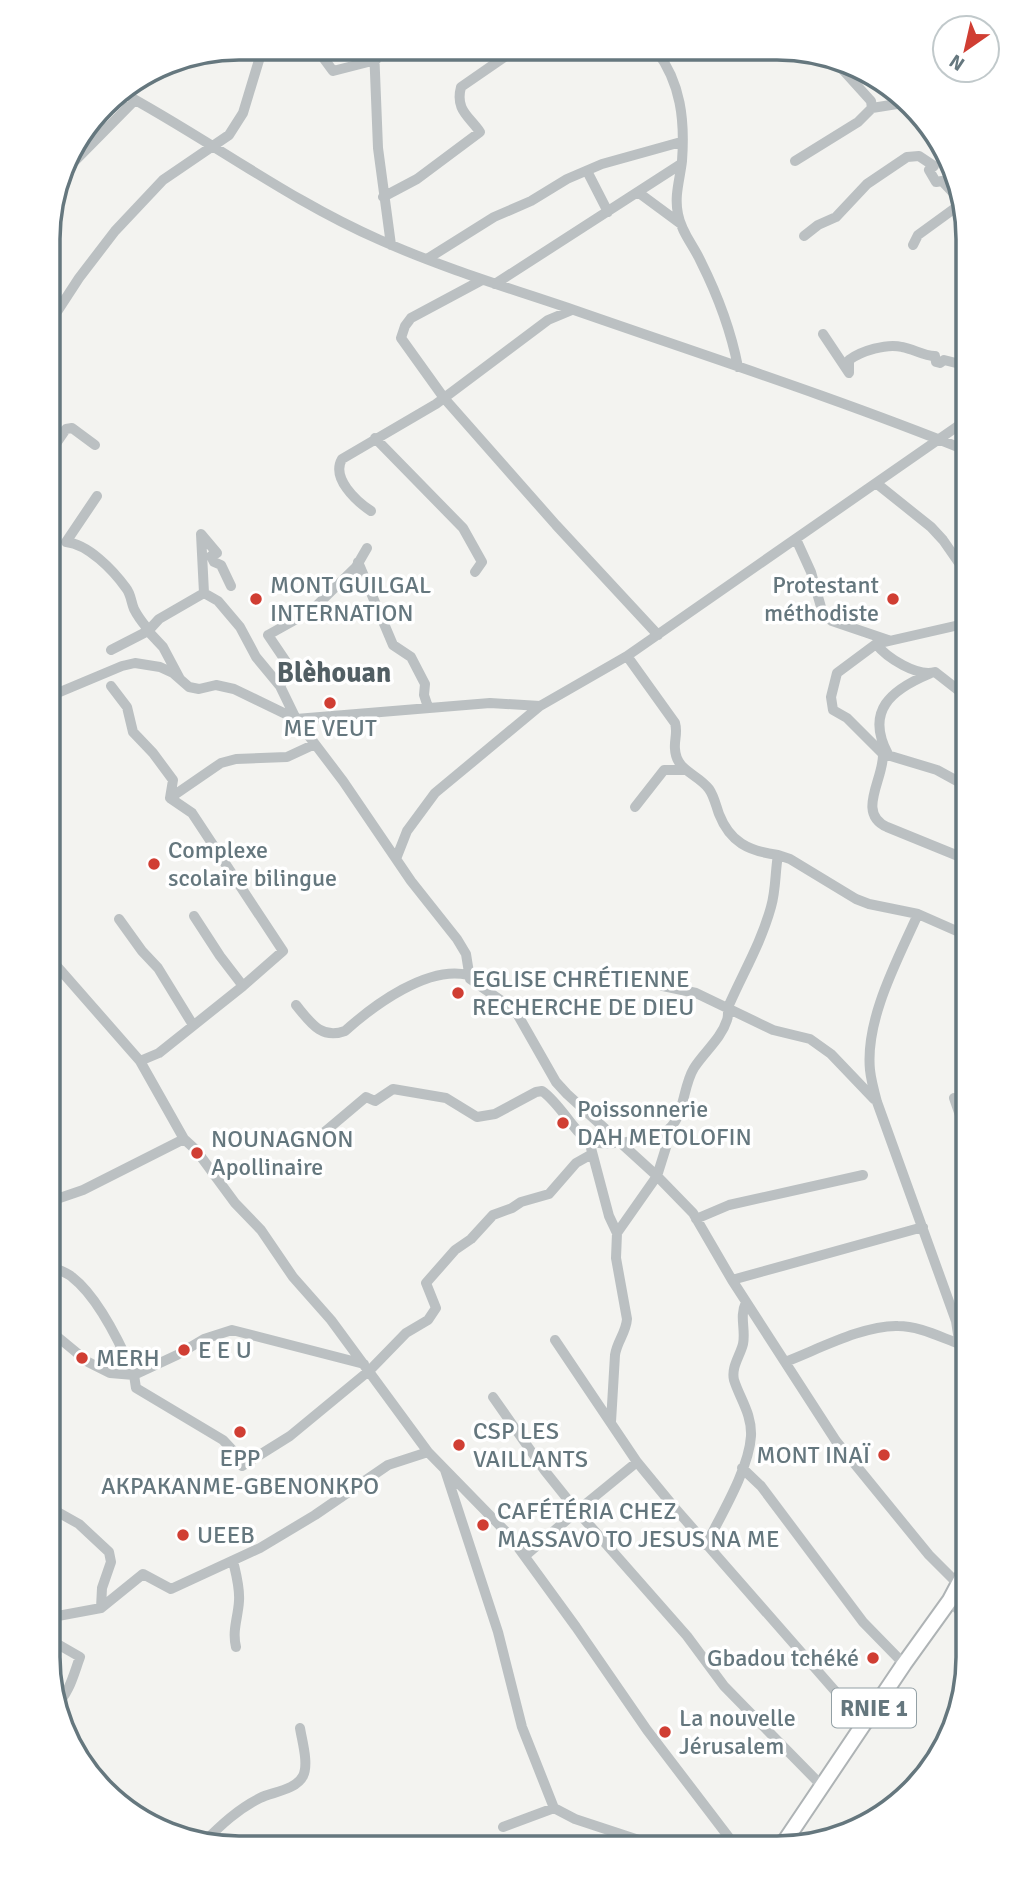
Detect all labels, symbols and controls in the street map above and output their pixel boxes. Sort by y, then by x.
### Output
north arrow [931,14,1001,84]
text: N [945,49,969,76]
place label: MONT GUILGAL INTERNATION [270,570,431,628]
place label: Protestant méthodiste [764,570,879,628]
marker: MONT GUILGAL INTERNATION [248,591,264,607]
marker: Protestant méthodiste [885,591,901,607]
district label: Blèhouan [277,656,391,690]
marker: ME VEUT [322,695,338,711]
place label: ME VEUT [283,713,377,743]
place label: Complexe scolaire bilingue [168,835,337,893]
marker: Complexe scolaire bilingue [146,856,162,872]
place label: EGLISE CHRÉTIENNE RECHERCHE DE DIEU [472,964,694,1022]
marker: EGLISE CHRÉTIENNE RECHERCHE DE DIEU [450,985,466,1001]
place label: Poissonnerie DAH METOLOFIN [577,1094,752,1152]
marker: Poissonnerie DAH METOLOFIN [555,1115,571,1131]
place label: NOUNAGNON Apollinaire [211,1124,354,1182]
marker: NOUNAGNON Apollinaire [189,1145,205,1161]
place label: E E U [198,1335,252,1365]
marker: E E U [176,1342,192,1358]
place label: MERH [96,1343,160,1373]
marker: MERH [74,1350,90,1366]
place label: CSP LES VAILLANTS [473,1416,588,1474]
marker: EPP AKPAKANME-GBENONKPO [232,1424,248,1440]
marker: CSP LES VAILLANTS [451,1437,467,1453]
place label: MONT INAÏ [756,1440,871,1470]
place label: EPP AKPAKANME-GBENONKPO [101,1443,379,1501]
marker: MONT INAÏ [876,1447,892,1463]
place label: CAFÉTÉRIA CHEZ MASSAVO TO JESUS NA ME [497,1496,780,1554]
marker: CAFÉTÉRIA CHEZ MASSAVO TO JESUS NA ME [475,1517,491,1533]
place label: UEEB [197,1520,255,1550]
marker: UEEB [175,1527,191,1543]
place label: Gbadou tchéké [707,1643,859,1673]
marker: Gbadou tchéké [865,1650,881,1666]
road number: RNIE 1 [832,1688,916,1728]
place label: La nouvelle Jérusalem [679,1703,796,1761]
marker: La nouvelle Jérusalem [657,1724,673,1740]

